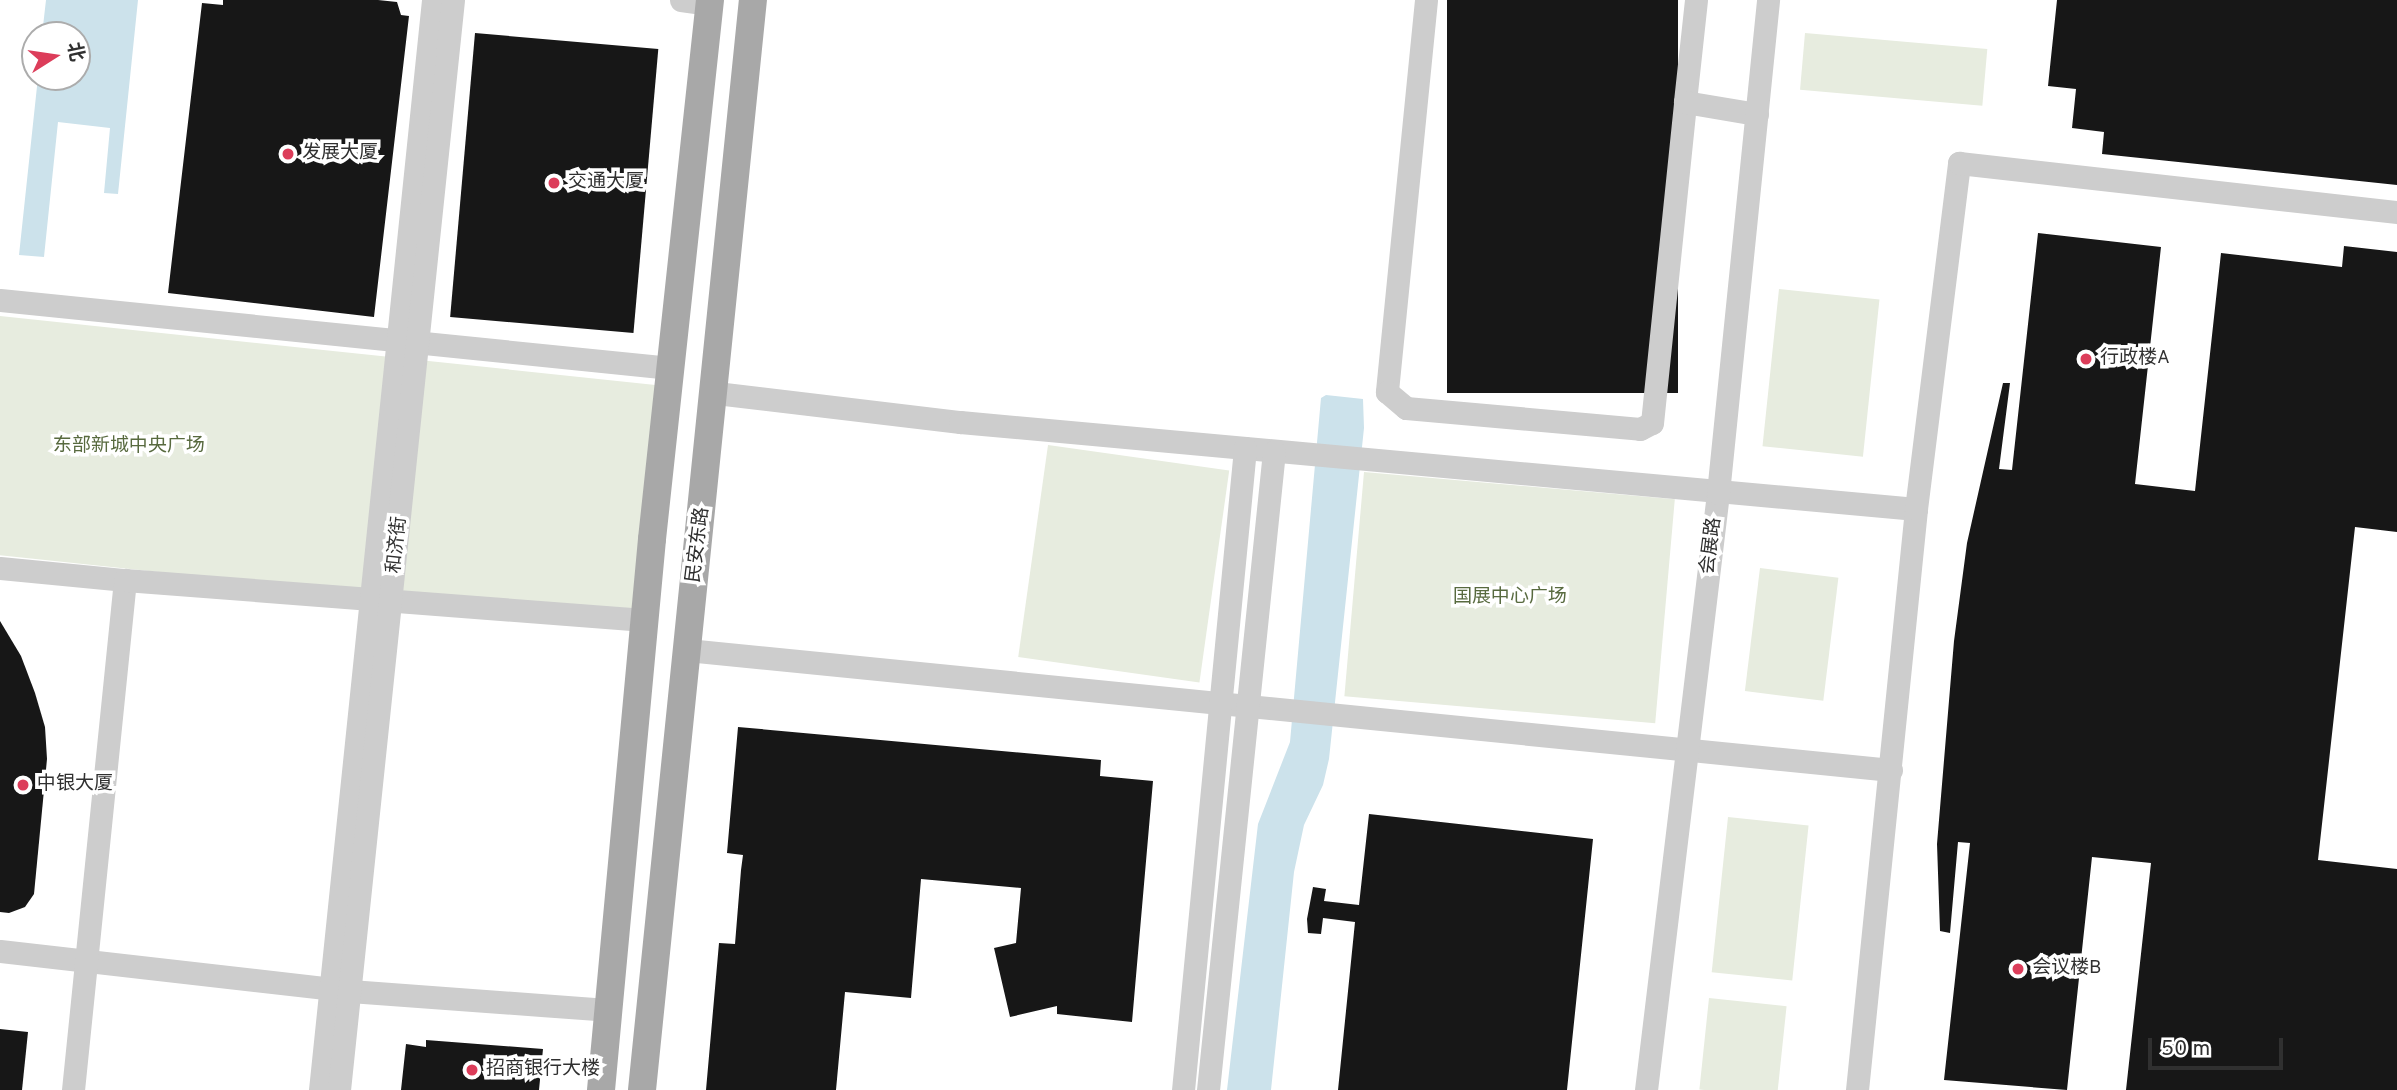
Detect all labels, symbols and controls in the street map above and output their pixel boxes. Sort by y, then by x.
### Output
north arrow [21,21,91,91]
text: 北 [61,40,88,64]
place label: 发展大厦 [302,143,378,165]
marker: 发展大厦 [280,146,296,162]
place label: 交通大厦 [568,172,644,194]
marker: 交通大厦 [546,175,562,191]
place label: 行政楼A [2100,348,2170,370]
marker: 行政楼A [2078,351,2094,367]
park label: 东部新城中央广场 [53,436,205,458]
street label: 民安东路 [683,506,715,584]
street label: 和济街 [384,515,412,575]
street label: 会展路 [1697,516,1727,576]
park label: 国展中心广场 [1453,587,1567,609]
place label: 中银大厦 [37,774,113,796]
marker: 中银大厦 [15,777,31,793]
place label: 会议楼B [2032,958,2101,980]
marker: 会议楼B [2010,961,2026,977]
scale bar [2152,1024,2287,1068]
text: 50 m [2161,1036,2210,1063]
place label: 招商银行大楼 [486,1059,600,1081]
marker: 招商银行大楼 [464,1062,480,1078]

